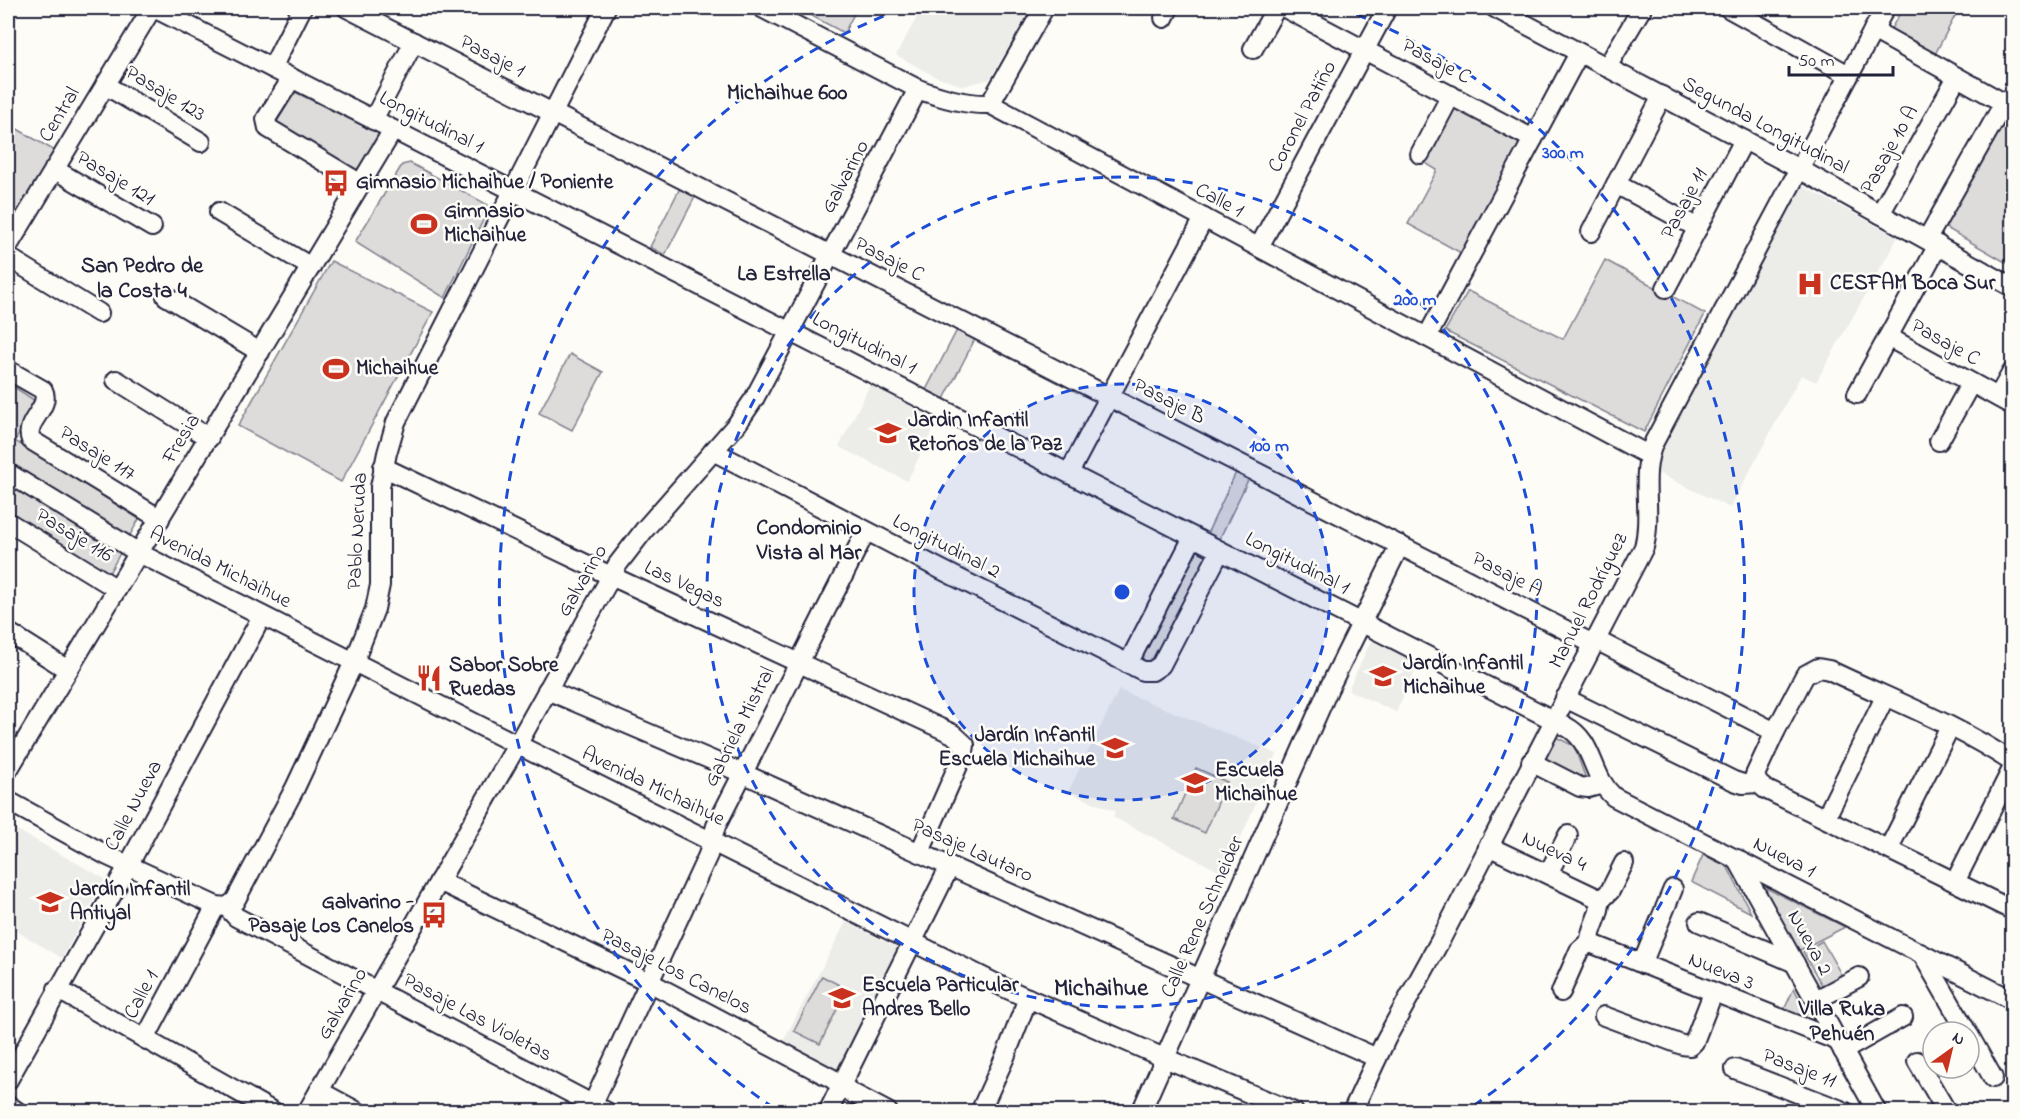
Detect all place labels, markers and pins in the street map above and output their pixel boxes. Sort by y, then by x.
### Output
bus stop icon: Gimnasio Michaihue / Poniente [321,168,351,198]
place label: Gimnasio Michaihue / Poniente [356,168,614,198]
place label: Gimnasio Michaihue [444,197,527,251]
sports icon: Gimnasio Michaihue [409,209,439,239]
hospital icon: CESFAM Boca Sur [1795,269,1825,299]
place label: CESFAM Boca Sur [1830,269,1996,299]
sports icon: Michaihue [321,354,351,384]
place label: Michaihue [356,354,439,384]
place label: Jardin Infantil Retoños de la Paz [908,406,1063,460]
school or university icon: Jardin Infantil Retoños de la Paz [873,418,903,448]
centre of rings [1112,582,1132,602]
place label: Jardín Infantil Michaihue [1403,649,1524,703]
place label: Sabor Sobre Ruedas [449,651,559,705]
school or university icon: Jardín Infantil Michaihue [1368,661,1398,691]
restaurant icon: Sabor Sobre Ruedas [414,663,444,693]
place label: Jardín Infantil Escuela Michaihue [939,721,1096,775]
school or university icon: Jardín Infantil Escuela Michaihue [1100,733,1130,763]
place label: Escuela Michaihue [1215,756,1298,810]
school or university icon: Escuela Michaihue [1180,768,1210,798]
place label: Jardín Infantil Antiyal [70,875,191,931]
school or university icon: Jardín Infantil Antiyal [35,887,65,917]
place label: Galvarino - Pasaje Los Canelos [248,888,414,942]
bus stop icon: Galvarino - Pasaje Los Canelos [419,900,449,930]
place label: Escuela Particular Andres Bello [862,971,1019,1025]
school or university icon: Escuela Particular Andres Bello [827,983,857,1013]

